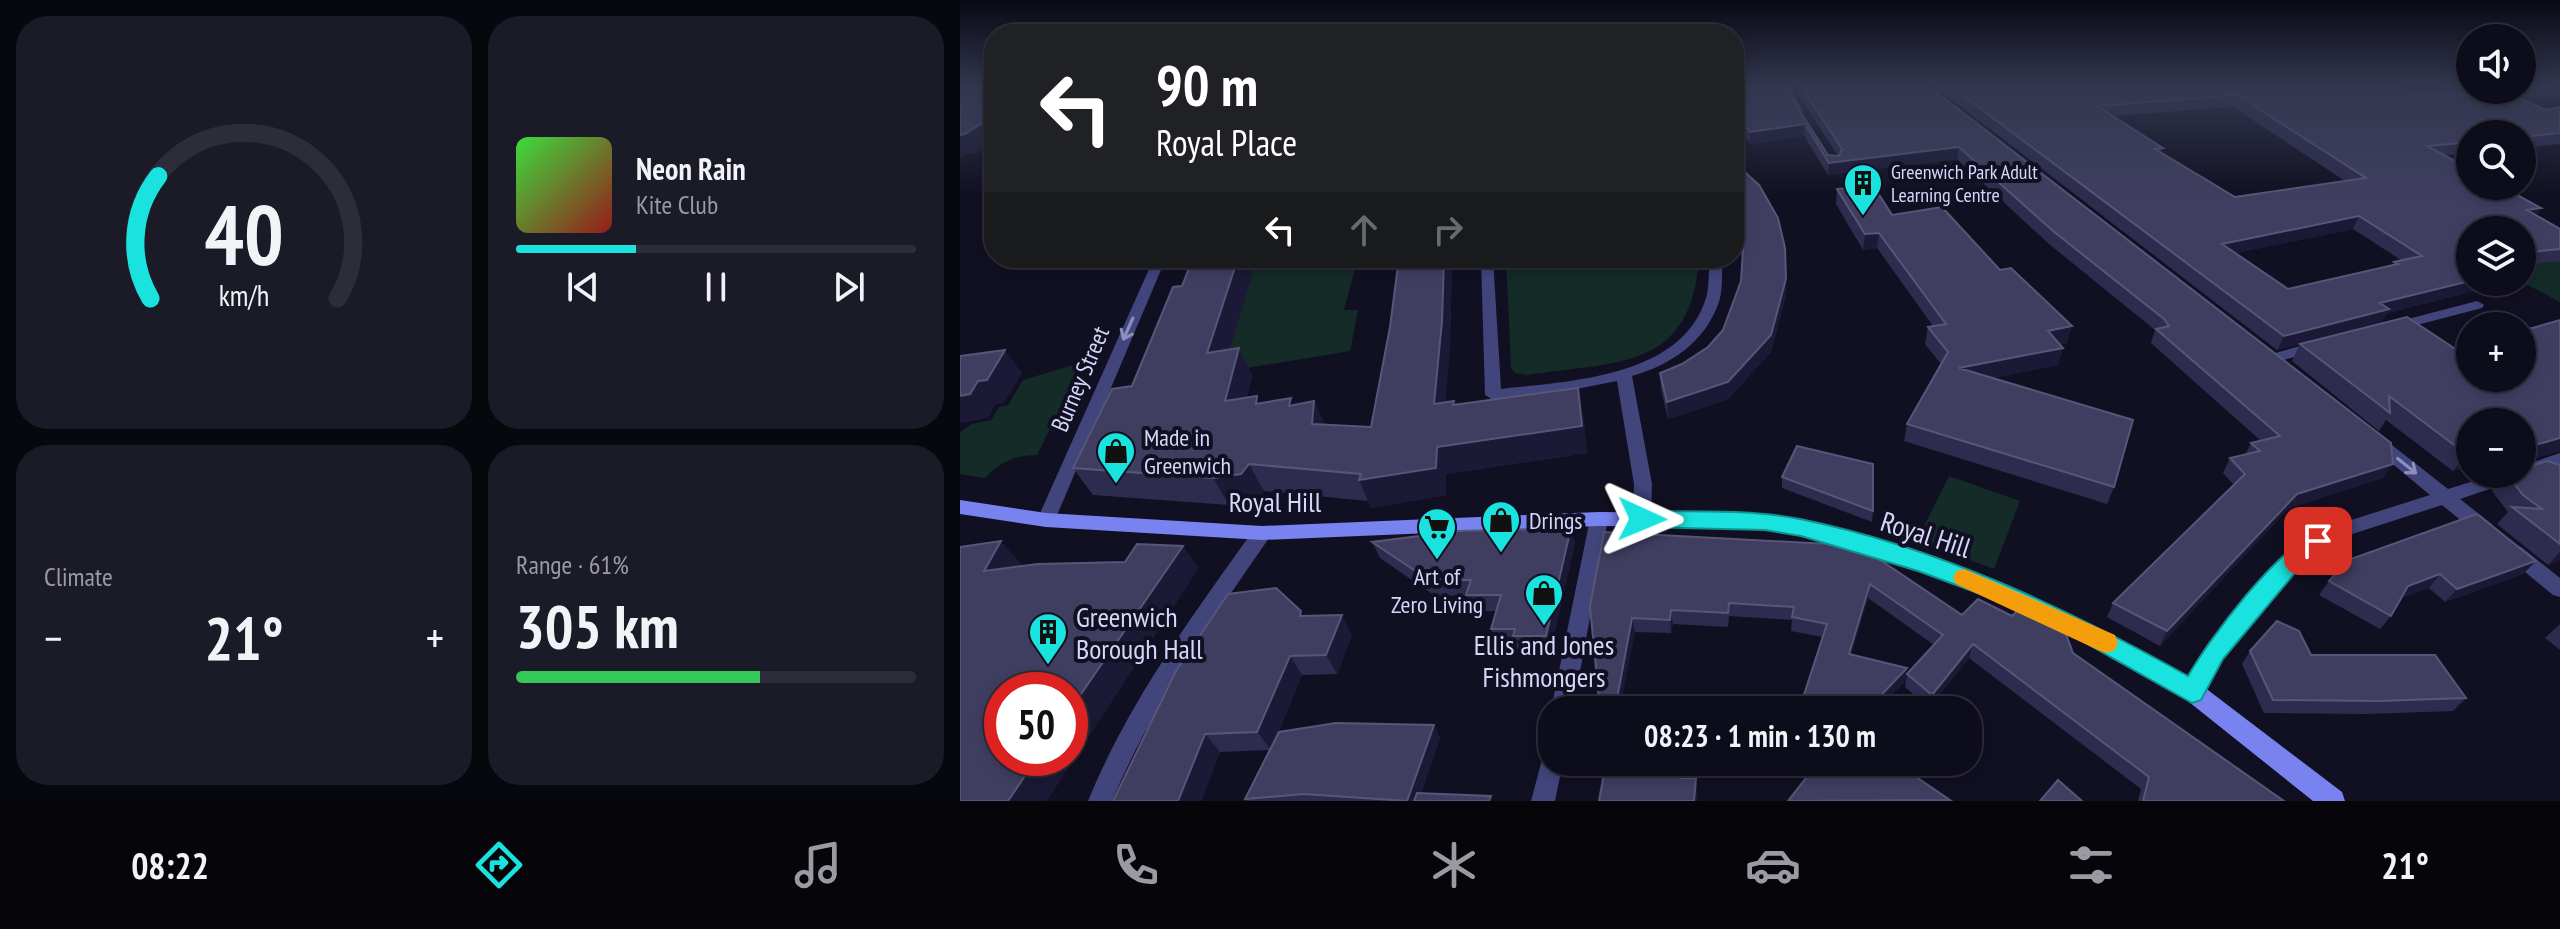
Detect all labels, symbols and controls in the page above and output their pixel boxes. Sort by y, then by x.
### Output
map controls [2456,24,2536,488]
button: sound [2456,24,2536,104]
text: 90 m [1156,49,1258,121]
icon: left [1024,56,1128,160]
text: Royal Place [1156,119,1297,166]
button: search [2456,120,2536,200]
text: Neon Rain [636,149,746,188]
place label: Greenwich Park Adult Learning Centre [1891,159,2038,208]
building icon: Greenwich Park Adult Learning Centre [1842,162,1884,217]
text: 40 [204,179,284,287]
text: Kite Club [636,188,718,221]
icon: left [1258,208,1302,252]
icon: ahead [1342,208,1386,252]
icon: right [1426,208,1470,252]
button: layers [2456,216,2536,296]
icon: previous [561,265,605,309]
icon: pause [694,265,738,309]
icon: next [827,265,871,309]
text: km/h [219,277,269,314]
button: + [2456,312,2536,392]
one-way arrow [1120,317,1135,341]
street label: Burney Street [1044,321,1116,436]
button: − [2456,408,2536,488]
place label: Made in Greenwich [1144,422,1231,481]
shop icon: Made in Greenwich [1095,430,1137,485]
one-way arrow [2396,458,2417,475]
position arrow [1600,477,1684,561]
street label: Royal Hill [1229,483,1322,520]
shop icon: Drings [1480,499,1522,554]
street label: Royal Hill [1876,502,1976,566]
place label: Drings [1529,505,1582,536]
supermarket icon: Art of Zero Living [1416,506,1458,561]
pin [2284,507,2352,575]
icon: arrive [2296,519,2340,563]
text: Range · 61% [516,548,629,581]
text: Climate [44,560,113,593]
place label: Art of Zero Living [1391,561,1483,620]
shop icon: Ellis and Jones Fishmongers [1523,572,1565,627]
text: 305 km [516,587,679,665]
place label: Greenwich Borough Hall [1076,598,1203,667]
text: 21° [204,599,284,677]
text: − [44,609,62,666]
text: + [426,609,444,666]
building icon: Greenwich Borough Hall [1027,611,1069,666]
place label: Ellis and Jones Fishmongers [1474,626,1614,695]
speed limit sign: 50 [984,672,1088,776]
text: 08:23 · 1 min · 130 m [1644,716,1876,755]
icon: directions [471,837,527,893]
icon: music [790,837,846,893]
icon: phone [1108,837,1164,893]
icon: climate [1426,837,1482,893]
icon: car [1745,837,1801,893]
icon: filters [2063,837,2119,893]
text: 08:22 [131,842,209,889]
text: 21° [2381,842,2429,889]

